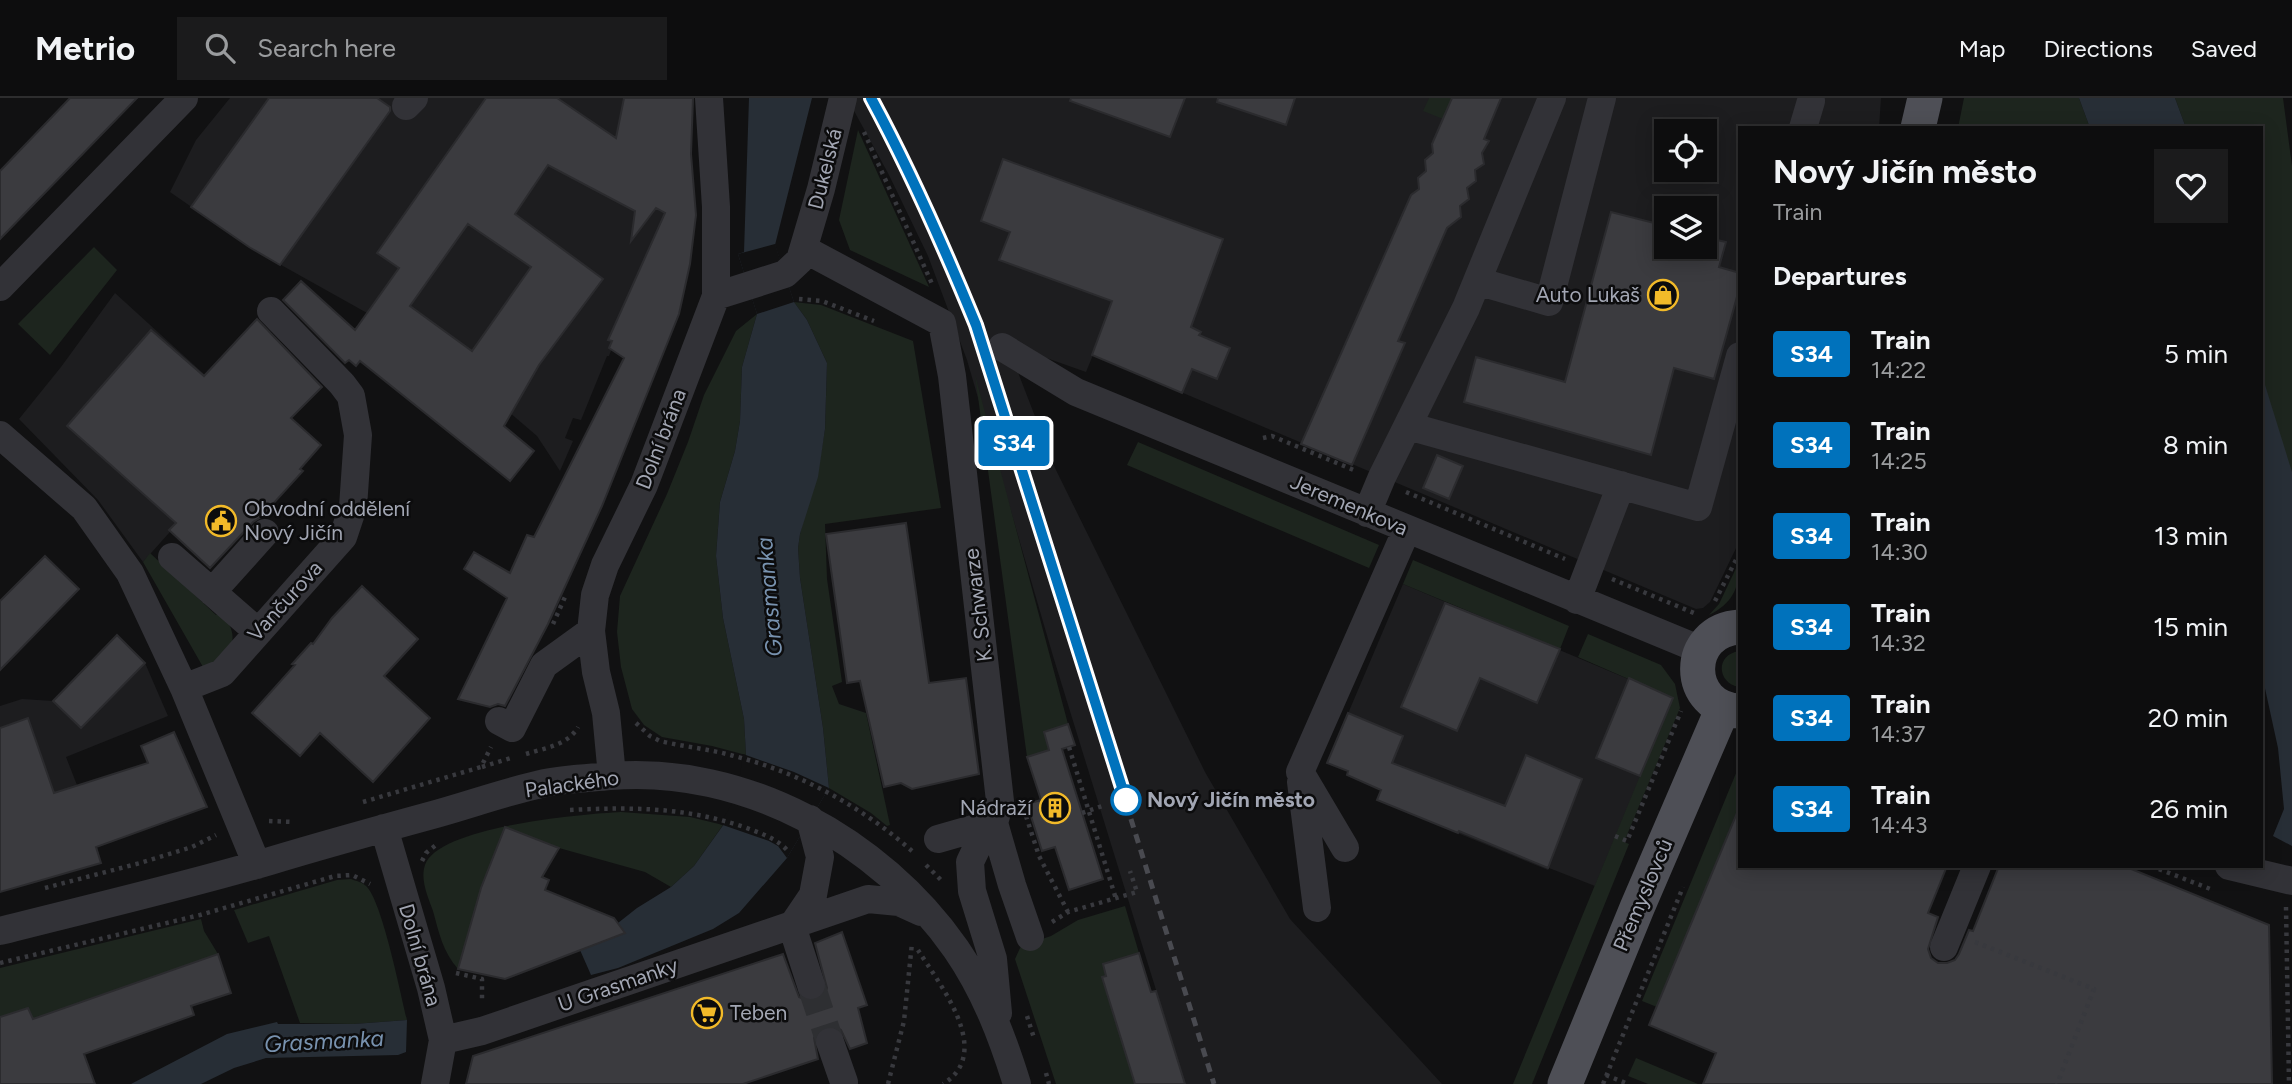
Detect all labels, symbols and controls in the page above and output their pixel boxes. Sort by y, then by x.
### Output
search box [177,17,667,80]
text: Metrio [35,29,135,68]
icon: search [201,29,239,67]
text: Search here [257,32,396,64]
text: Map [1959,34,2005,63]
text: Directions [2043,34,2153,63]
text: Saved [2191,34,2257,63]
map controls [1654,119,1717,259]
button: locate [1654,119,1717,182]
street label: Dukelská [802,126,847,212]
button: heart [2154,149,2228,223]
text: Nový Jičín město [1773,152,2037,191]
button: layers [1654,196,1717,259]
text: Train [1773,198,1822,226]
text: Departures [1773,260,1907,292]
shop icon: Auto Lukaš [1646,278,1680,312]
place label: Auto Lukaš [1536,282,1640,307]
text: Train [1871,324,1931,356]
text: 5 min [2164,338,2228,370]
text: S34 [1790,339,1833,368]
text: 14:22 [1871,356,1926,384]
street label: Dolní brána [630,385,691,493]
text: Train [1871,415,1931,447]
line badge: S34 [974,420,1054,466]
text: S34 [992,428,1036,457]
text: 8 min [2163,429,2228,461]
text: S34 [1790,430,1833,459]
text: 14:25 [1871,447,1927,475]
street label: Jeremenkova [1287,469,1412,540]
place label: Obvodní oddělení Nový Jičín [244,496,411,545]
public building icon: Obvodní oddělení Nový Jičín [204,504,238,538]
text: Train [1871,506,1931,538]
text: 13 min [2154,520,2228,552]
text: S34 [1790,521,1833,550]
water label: Grasmanka [750,536,788,658]
text: 14:30 [1871,538,1928,566]
street label: K. Schwarze [958,547,997,663]
street label: Vančurova [242,555,327,646]
text: Train [1871,597,1931,629]
text: 15 min [2153,611,2228,643]
text: S34 [1790,612,1833,641]
text: 14:32 [1871,629,1926,657]
text: Train [1871,688,1931,720]
text: 20 min [2148,702,2228,734]
text: S34 [1790,703,1833,732]
text: 14:37 [1871,720,1925,748]
street label: Palackého [523,765,621,802]
text: Train [1871,779,1931,811]
marker: Nový Jičín město [1111,785,1141,815]
place label: Nový Jičín město [1147,787,1315,812]
building icon: Nádraží [1038,791,1072,825]
text: 26 min [2150,793,2228,825]
text: S34 [1790,794,1833,823]
place label: Nádraží [960,795,1033,820]
text: 14:43 [1871,811,1927,839]
street label: Přemyslovců [1608,835,1677,955]
street label: Dolní brána [394,901,447,1009]
street label: U Grasmanky [555,952,681,1017]
supermarket icon: Teben [690,996,724,1030]
place label: Teben [730,1000,787,1025]
water label: Grasmanka [263,1024,385,1058]

